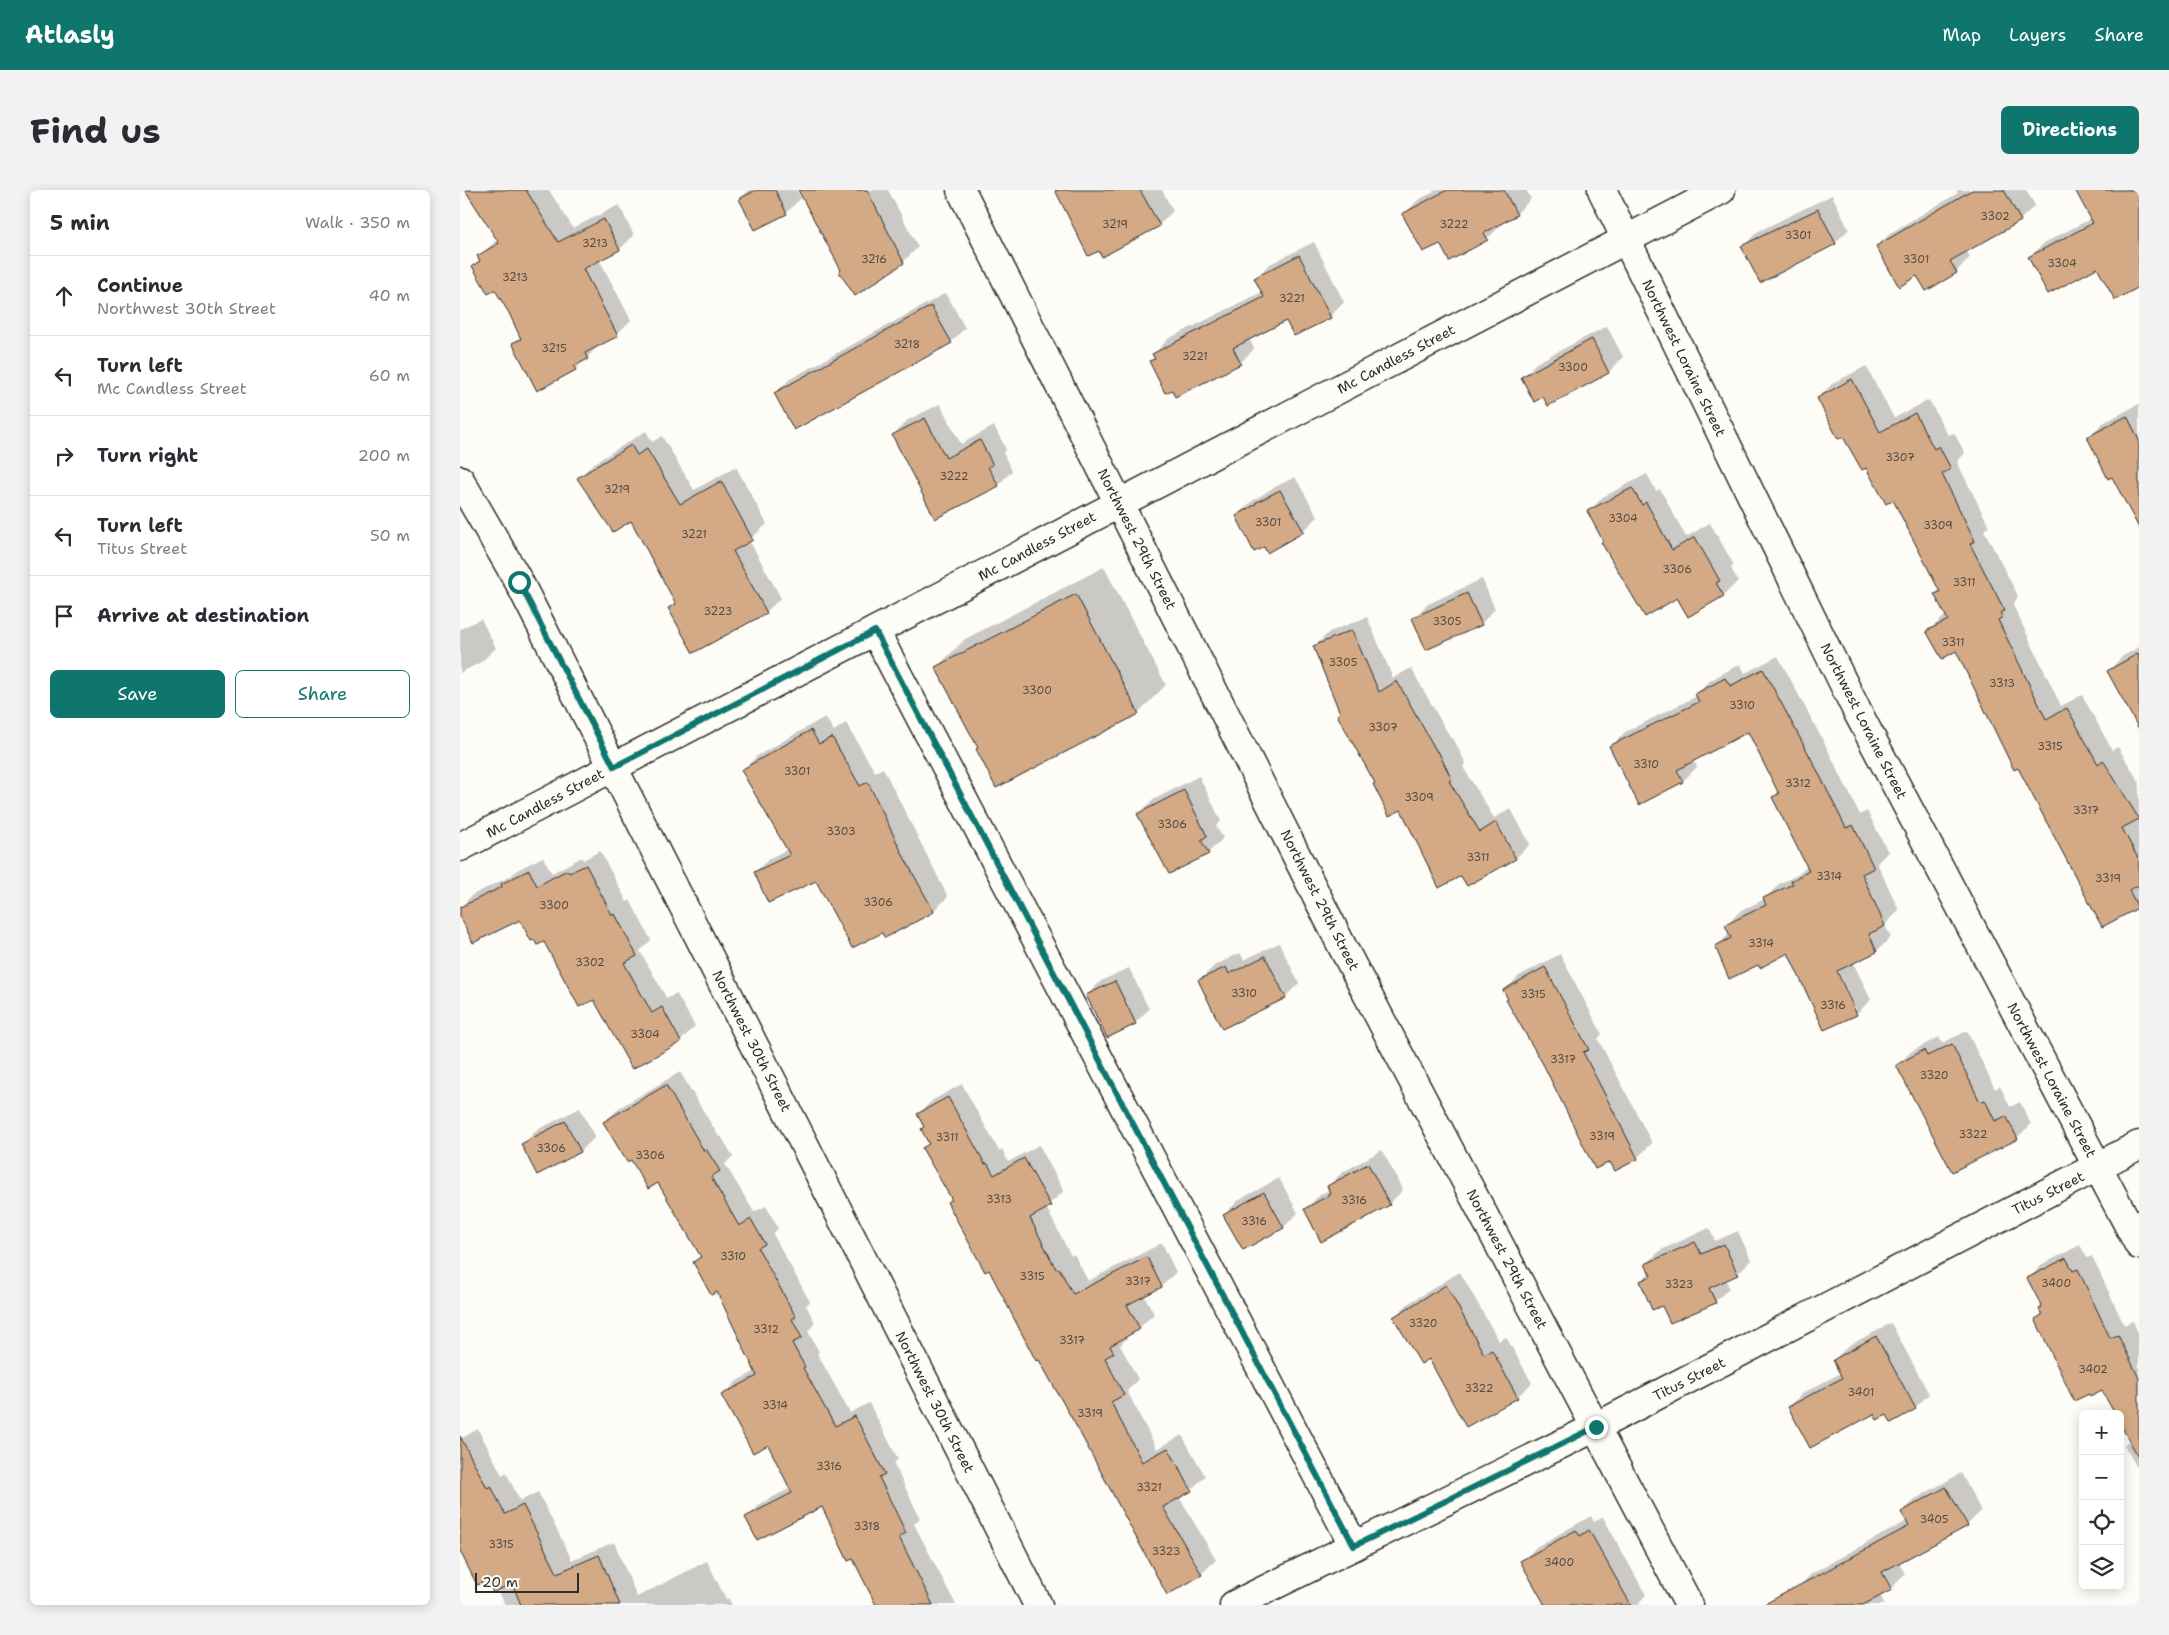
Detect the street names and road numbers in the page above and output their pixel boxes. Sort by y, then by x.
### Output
street label: Northwest Loraine Street [1638,276,1730,440]
street label: Mc Candless Street [1334,320,1458,398]
street label: Northwest 29th Street [1094,465,1180,613]
street label: Mc Candless Street [975,507,1099,585]
street label: Northwest Loraine Street [1817,640,1911,802]
street label: Mc Candless Street [483,764,607,842]
street label: Northwest 29th Street [1277,826,1363,974]
street label: Northwest 30th Street [708,967,796,1115]
street label: Northwest Loraine Street [2003,999,2101,1161]
street label: Titus Street [2009,1167,2087,1219]
street label: Northwest 29th Street [1462,1186,1552,1332]
street label: Northwest 30th Street [891,1328,979,1476]
street label: Titus Street [1650,1353,1728,1405]

